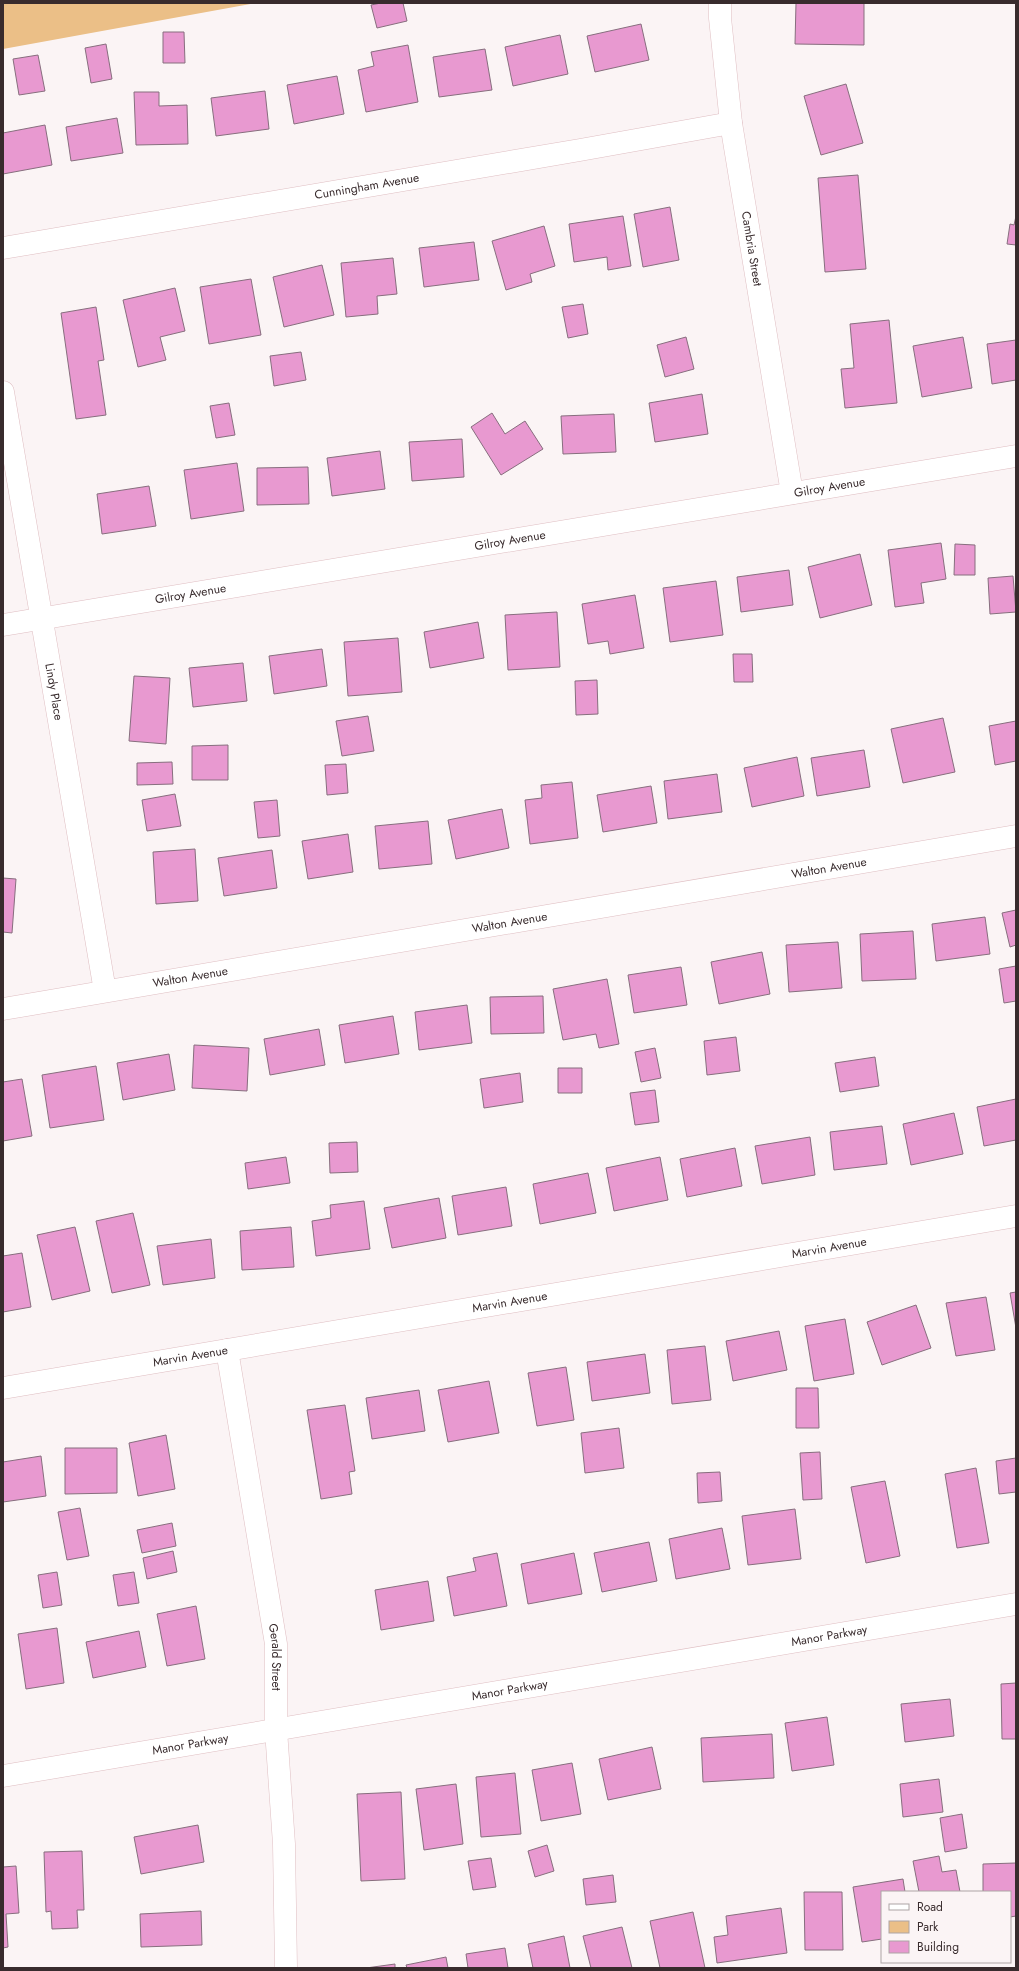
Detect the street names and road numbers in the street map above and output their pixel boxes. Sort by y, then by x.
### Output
street label: Cunningham Avenue [313,168,421,204]
street label: Cambria Street [737,210,767,288]
street label: Gilroy Avenue [793,472,866,502]
street label: Gilroy Avenue [473,526,547,555]
street label: Gilroy Avenue [153,579,227,609]
street label: Lindy Place [40,662,68,722]
street label: Walton Avenue [790,853,868,883]
street label: Walton Avenue [471,907,549,938]
street label: Walton Avenue [151,962,229,992]
street label: Marvin Avenue [790,1233,868,1263]
street label: Marvin Avenue [471,1287,549,1317]
street label: Marvin Avenue [151,1341,229,1371]
street label: Manor Parkway [790,1620,869,1651]
street label: Gerald Street [264,1622,285,1691]
street label: Manor Parkway [470,1675,550,1705]
street label: Manor Parkway [151,1729,230,1760]

